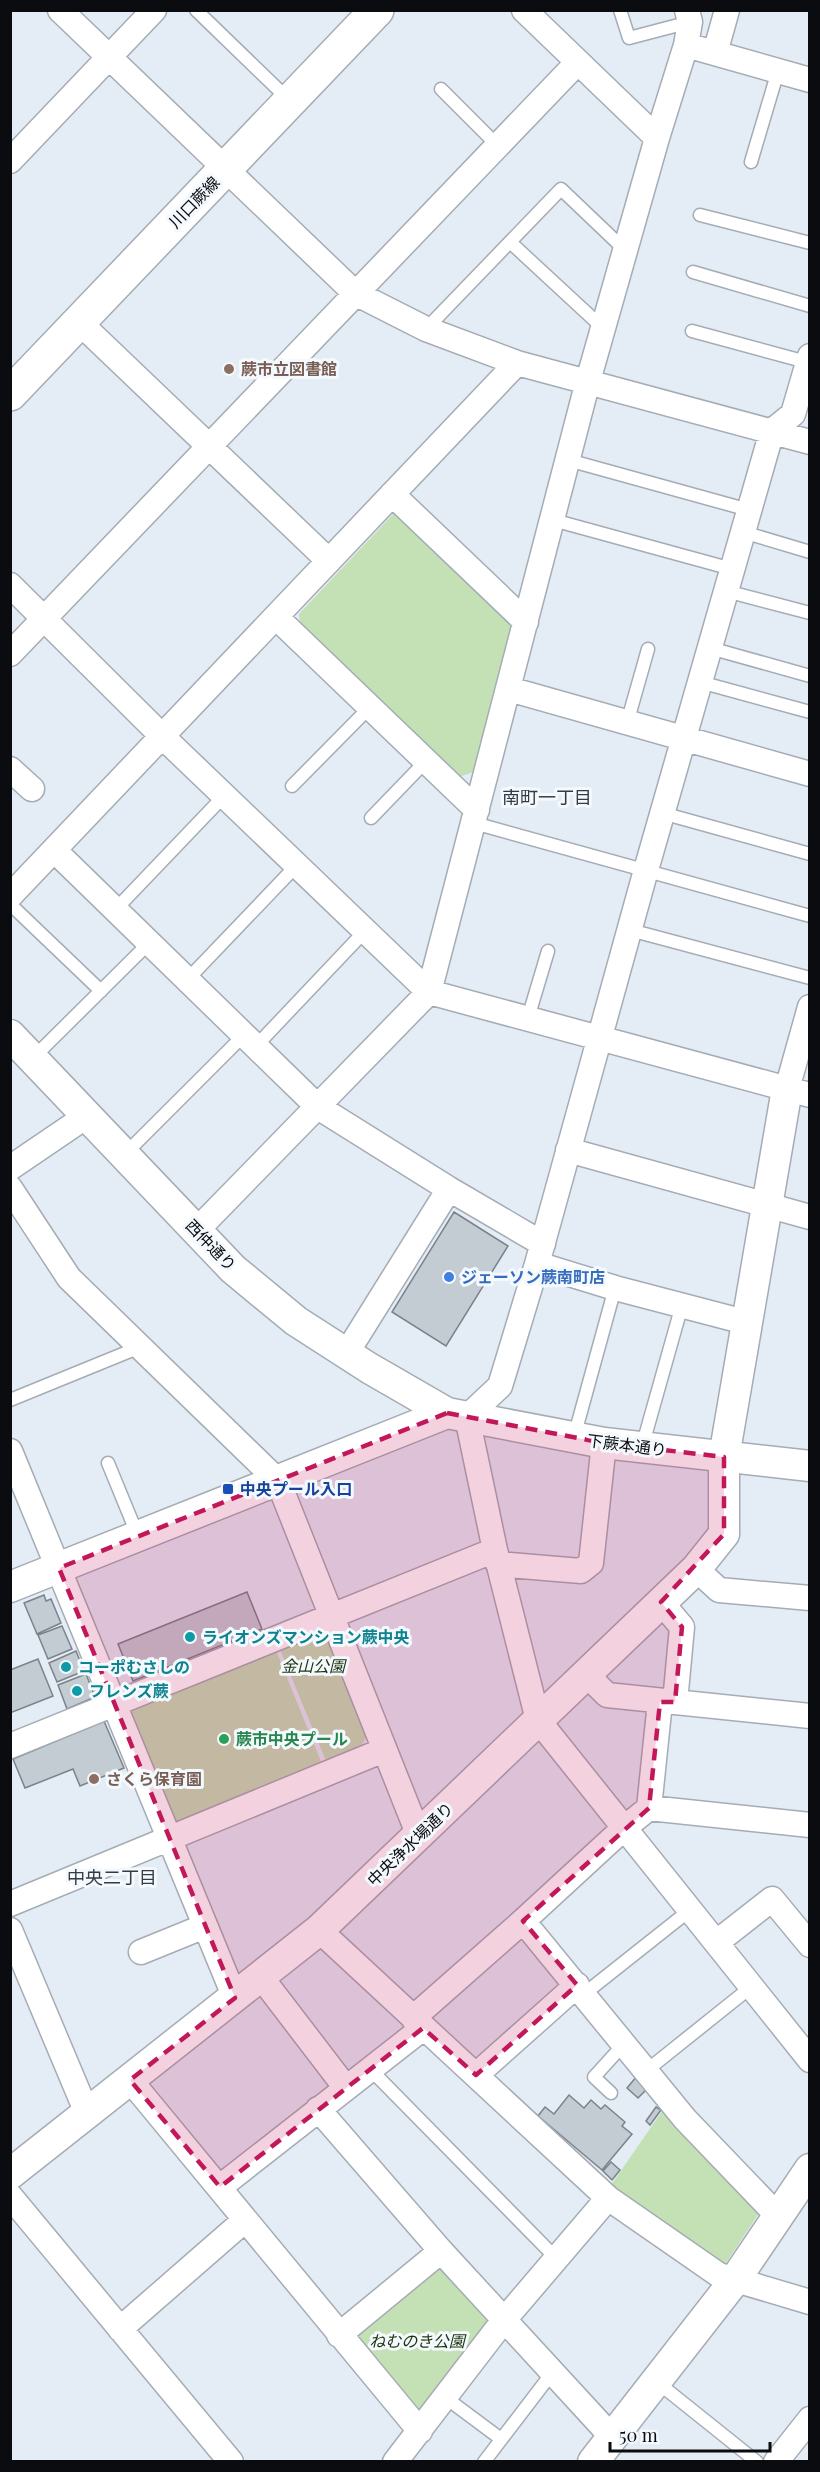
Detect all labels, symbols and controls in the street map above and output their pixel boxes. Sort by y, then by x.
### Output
street label: 川口蕨線 [164,171,223,232]
place label: 蕨市立図書館 [241,358,337,379]
marker: 蕨市立図書館 [222,362,236,376]
district label: 南町一丁目 [502,785,592,809]
street label: 西仲通り [182,1214,241,1275]
place label: ジェーソン蕨南町店 [461,1266,605,1287]
marker: ジェーソン蕨南町店 [442,1270,456,1284]
street label: 下蕨本通り [586,1429,668,1460]
place label: 中央プール入口 [240,1478,352,1499]
marker: 中央プール入口 [221,1482,235,1496]
place label: ライオンズマンション蕨中央 [202,1626,410,1647]
marker: ライオンズマンション蕨中央 [183,1630,197,1644]
park label: 金山公園 [281,1655,347,1676]
place label: コーポむさしの [78,1656,190,1677]
marker: コーポむさしの [59,1660,73,1674]
place label: フレンズ蕨 [89,1680,169,1701]
marker: フレンズ蕨 [70,1684,84,1698]
place label: 蕨市中央プール [236,1728,348,1749]
marker: 蕨市中央プール [217,1732,231,1746]
place label: さくら保育園 [106,1768,202,1789]
marker: さくら保育園 [87,1772,101,1786]
street label: 中央浄水場通り [362,1797,457,1890]
district label: 中央二丁目 [67,1865,157,1889]
park label: ねむのき公園 [369,2330,467,2351]
scale bar [610,2415,770,2453]
text: 50 m [619,2423,658,2447]

